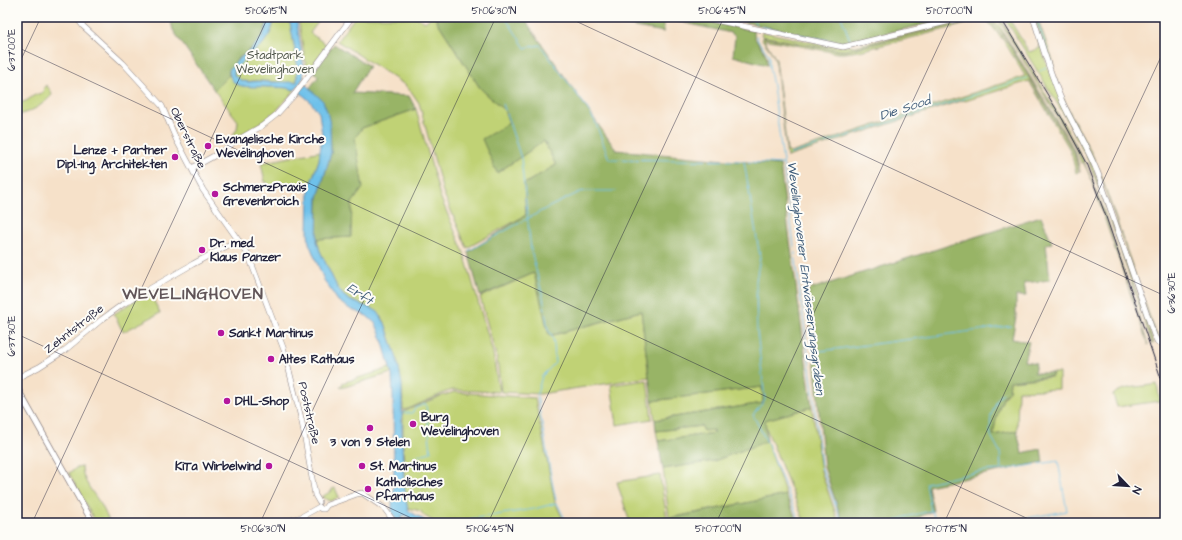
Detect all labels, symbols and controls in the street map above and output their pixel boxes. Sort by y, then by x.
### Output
text: 51°06'15"N [245,4,287,18]
text: 51°06'30"N [472,4,516,18]
text: 51°06'45"N [698,4,746,18]
text: 51°07'00"N [926,4,972,18]
text: 6°37'00"E [5,29,19,71]
park label: Stadtpark Wevelinghoven [236,47,314,79]
water label: Die Sood [877,91,935,125]
street label: Oberstraße [166,104,210,172]
place label: Evangelische Kirche Wevelinghoven [215,131,325,164]
marker: Evangelische Kirche Wevelinghoven [203,141,213,151]
place label: Lenze + Partner Dipl.-Ing. Architekten [57,142,167,175]
marker: Lenze + Partner Dipl.-Ing. Architekten [170,152,180,162]
water label: Wevelinghovener Entwässerungsgraben [782,160,829,397]
place label: SchmerzPraxis Grevenbroich [222,179,307,210]
marker: SchmerzPraxis Grevenbroich [210,189,220,199]
place label: Dr. med. Klaus Panzer [210,235,281,266]
marker: Dr. med. Klaus Panzer [197,245,207,255]
text: 6°36'30"E [1165,272,1179,314]
water label: Erft [343,279,378,310]
district label: WEVELINGHOVEN [121,283,264,305]
street label: Zehntstraße [41,300,108,358]
text: 6°37'30"E [5,315,19,357]
place label: Sankt Martinus [228,325,313,342]
marker: Sankt Martinus [216,328,226,338]
place label: Altes Rathaus [279,351,354,368]
marker: Altes Rathaus [266,354,276,364]
street label: Poststraße [294,380,325,447]
place label: DHL-Shop [235,393,289,411]
marker: DHL-Shop [222,396,232,406]
place label: Burg Wevelinghoven [420,409,499,442]
marker: Burg Wevelinghoven [408,419,418,429]
marker: 3 von 9 Stelen [365,423,375,433]
place label: 3 von 9 Stelen [329,434,410,451]
place label: KiTa Wirbelwind [175,458,262,475]
place label: St. Martinus [369,458,437,475]
marker: KiTa Wirbelwind [264,461,274,471]
marker: St. Martinus [357,461,367,471]
north arrow [1108,466,1148,506]
place label: Katholisches Pfarrhaus [376,474,443,505]
marker: Katholisches Pfarrhaus [363,484,373,494]
text: N [1128,484,1145,496]
text: 51°06'30"N [241,522,285,536]
text: 51°06'45"N [466,522,514,536]
text: 51°07'00"N [695,522,741,536]
text: 51°07'15"N [925,522,967,536]

